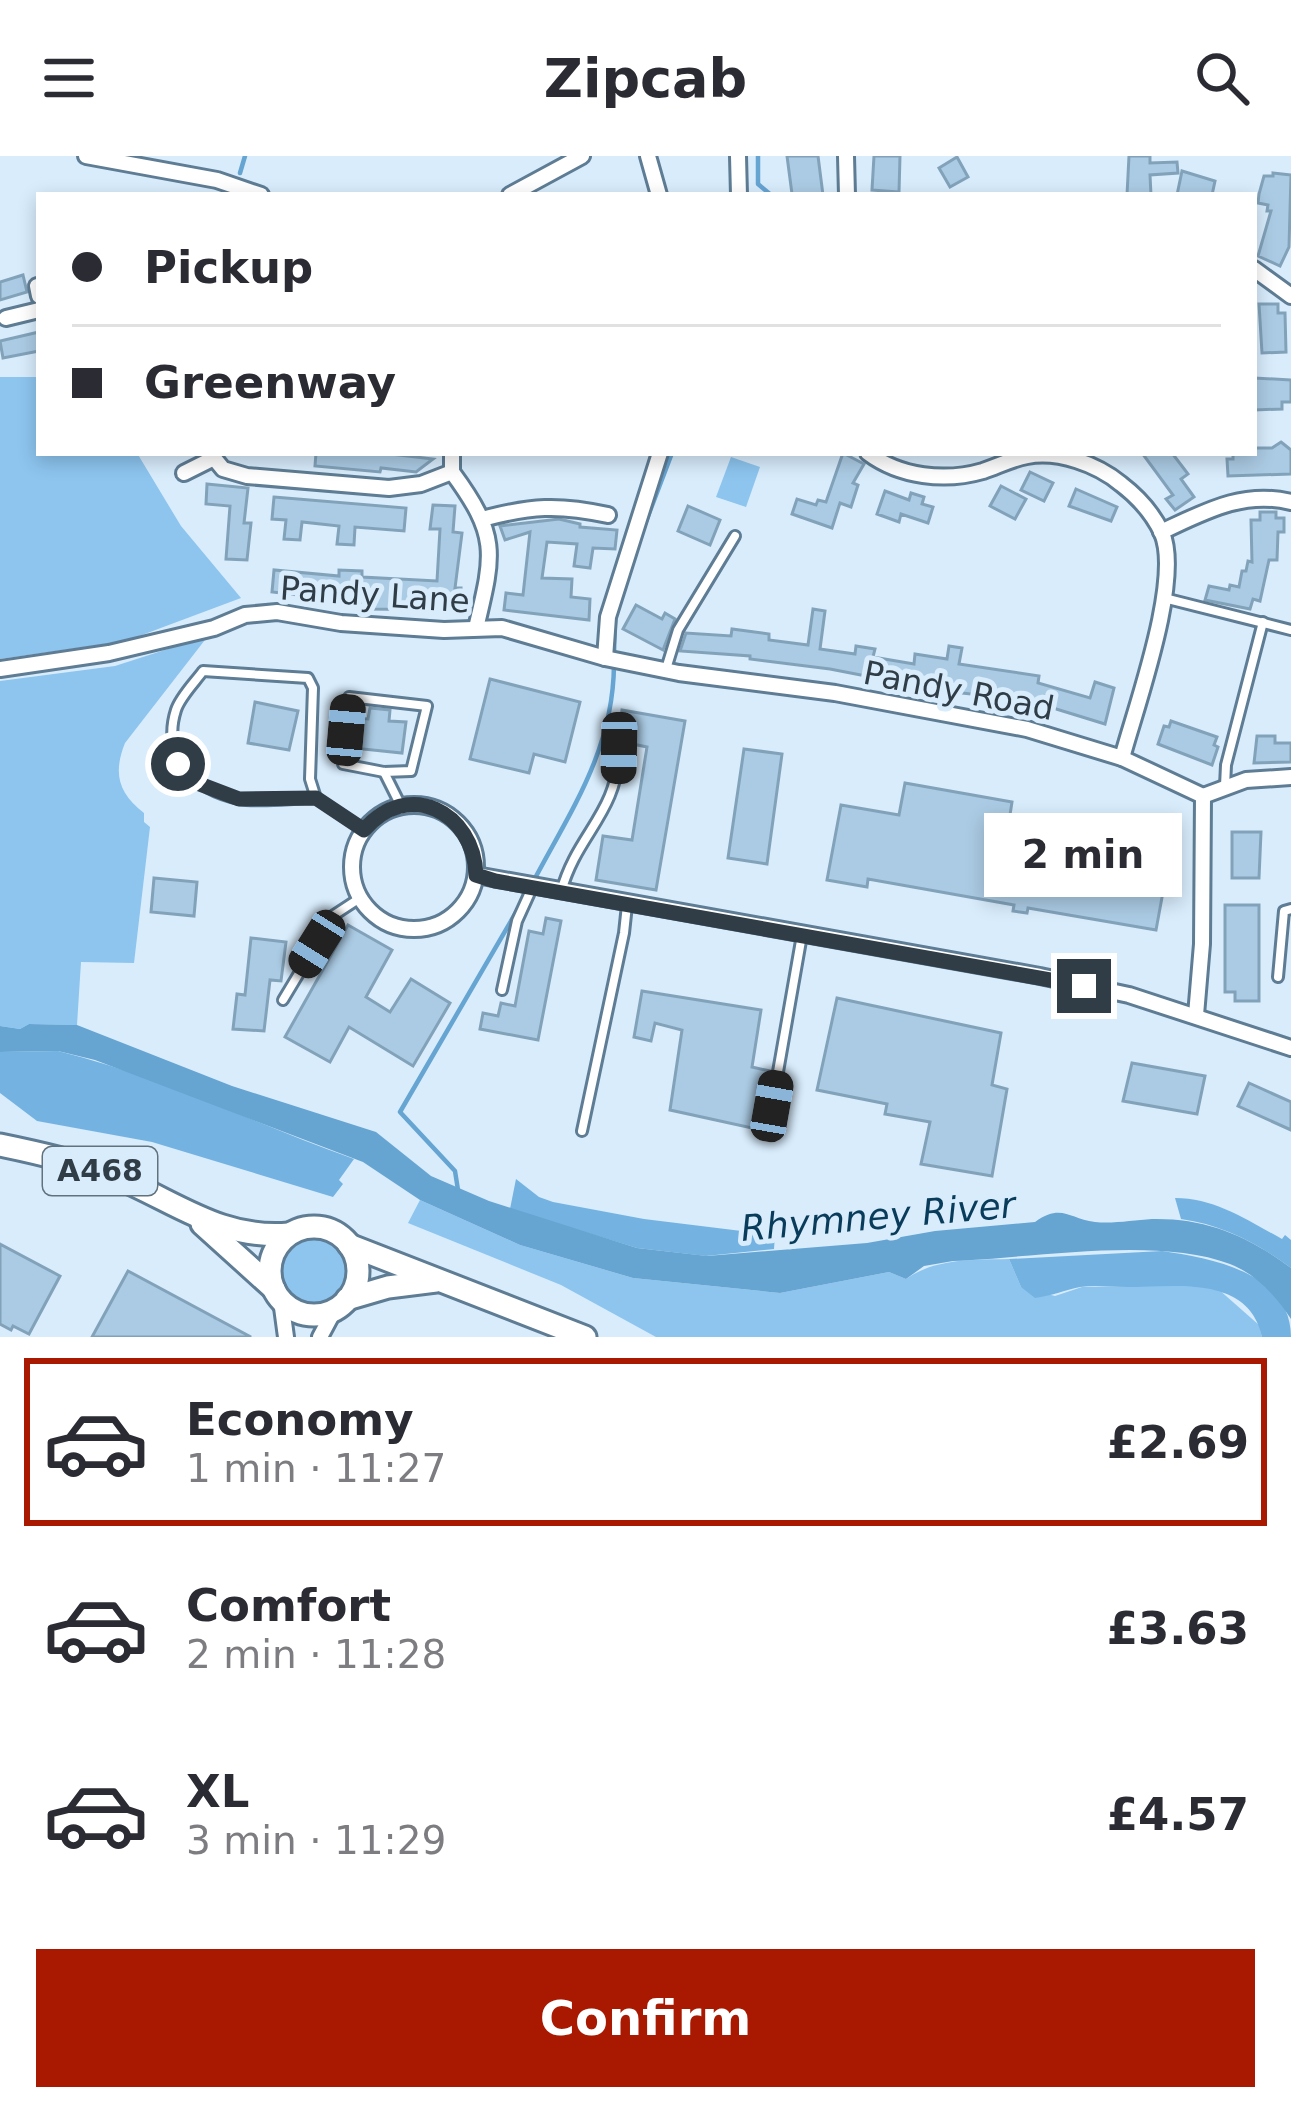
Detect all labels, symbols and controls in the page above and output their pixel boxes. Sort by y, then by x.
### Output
icon: menu [36,45,102,111]
icon: search [1189,45,1255,111]
text: Zipcab [544,47,747,110]
text: Pickup [144,241,313,294]
text: Greenway [144,356,396,409]
street label: Pandy Lane [279,568,471,621]
street label: Pandy Road [860,653,1058,728]
car [325,693,367,767]
car [600,712,638,784]
route start [151,737,205,791]
callout: 2 min [985,812,1183,896]
text: 2 min [1022,832,1144,877]
car [283,904,351,984]
route end [1057,959,1111,1013]
car [748,1067,796,1145]
road number: A468 [43,1147,157,1195]
water label: Rhymney River [739,1184,1019,1249]
icon: car [42,1388,150,1496]
text: Economy [186,1393,414,1446]
text: £2.69 [1107,1416,1249,1469]
text: 1 min · 11:27 [186,1446,446,1491]
icon: car [42,1574,150,1682]
text: Comfort [186,1579,391,1632]
text: £3.63 [1107,1602,1249,1655]
text: 2 min · 11:28 [186,1632,446,1677]
icon: car [42,1760,150,1868]
text: XL [186,1765,249,1818]
text: £4.57 [1107,1788,1249,1841]
text: 3 min · 11:29 [186,1818,446,1863]
button: Confirm [36,1949,1255,2087]

